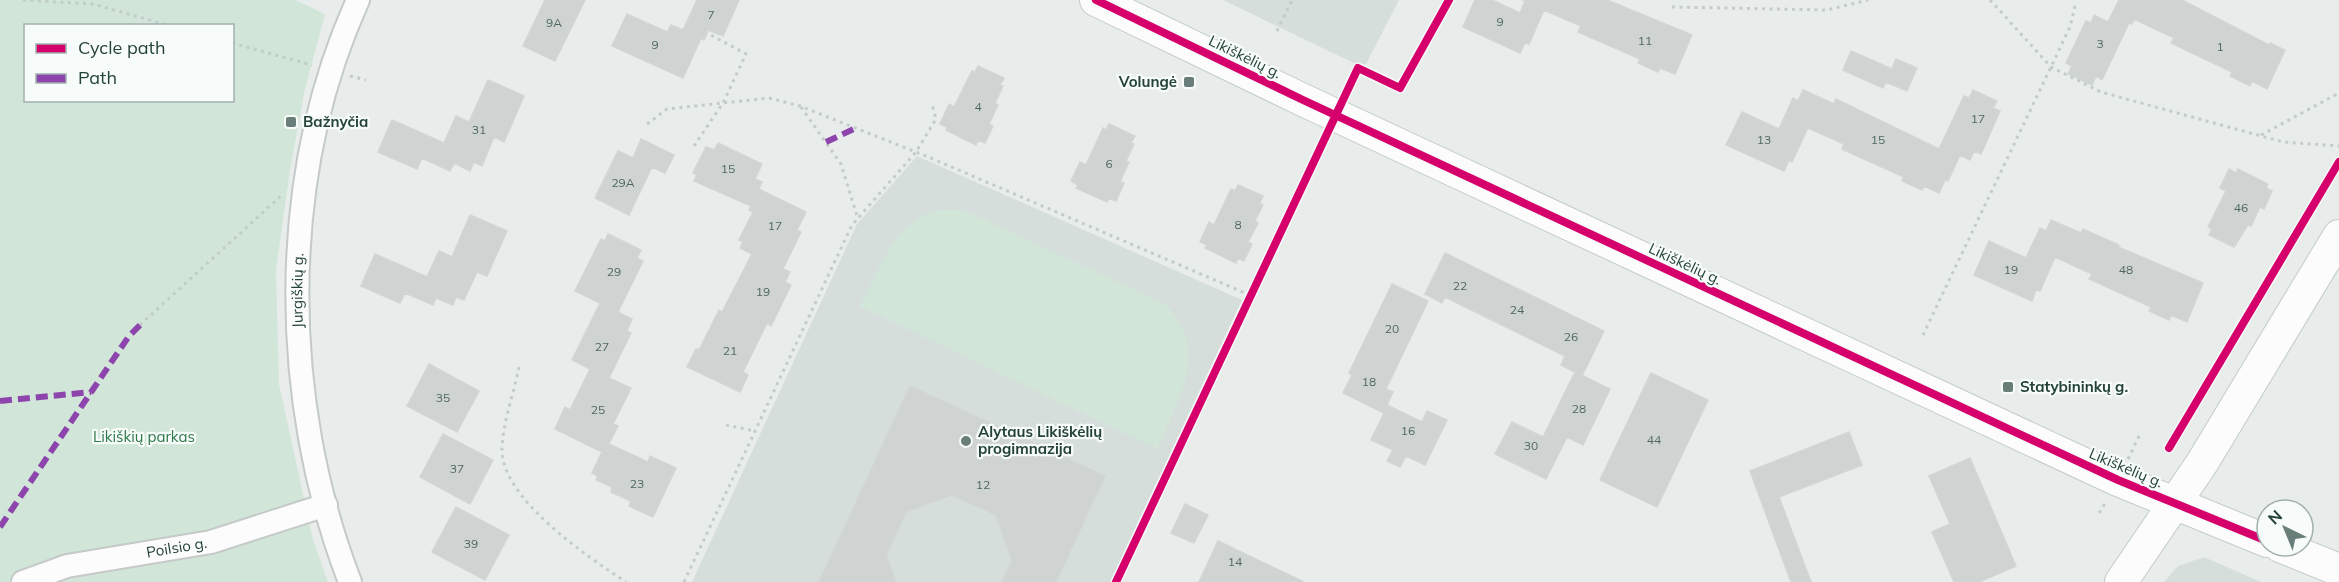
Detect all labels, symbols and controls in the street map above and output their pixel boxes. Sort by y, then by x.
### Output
house number: 7 [707,7,715,22]
house number: 9 [1496,14,1504,29]
house number: 9A [546,15,562,30]
legend [24,24,234,102]
street label: Likiškėlių g. [1206,31,1285,82]
house number: 11 [1638,33,1652,48]
text: Cycle path [78,36,165,59]
house number: 3 [2096,36,2104,51]
house number: 9 [651,37,659,52]
house number: 1 [2216,39,2224,54]
text: Path [78,66,117,89]
place label: Volungė [1118,72,1177,91]
marker: Volungė [1182,75,1196,89]
house number: 4 [974,99,982,114]
house number: 17 [1971,111,1985,126]
place label: Bažnyčia [303,112,368,131]
marker: Bažnyčia [284,115,298,129]
house number: 31 [472,122,486,137]
house number: 13 [1757,132,1771,147]
house number: 15 [1871,132,1885,147]
house number: 6 [1105,156,1113,171]
house number: 15 [721,161,735,176]
house number: 29A [611,175,635,190]
house number: 46 [2234,200,2248,215]
house number: 8 [1234,217,1242,232]
house number: 17 [768,218,782,233]
street label: Likiškėlių g. [1646,238,1725,289]
street label: Jurgiškių g. [287,252,307,328]
house number: 19 [2004,262,2018,277]
house number: 48 [2119,262,2133,277]
house number: 29 [607,264,621,279]
house number: 22 [1453,278,1467,293]
house number: 19 [756,284,770,299]
house number: 24 [1510,302,1524,317]
house number: 20 [1385,321,1399,336]
house number: 26 [1564,329,1578,344]
house number: 27 [595,339,609,354]
house number: 21 [723,343,737,358]
house number: 18 [1362,374,1376,389]
place label: Statybininkų g. [2020,377,2128,396]
marker: Statybininkų g. [2001,380,2015,394]
house number: 35 [436,390,450,405]
house number: 28 [1572,401,1586,416]
house number: 25 [591,402,605,417]
place label: Alytaus Likiškėlių progimnazija [978,422,1102,458]
house number: 16 [1401,423,1415,438]
park label: Likiškių parkas [93,427,195,446]
house number: 44 [1647,432,1661,447]
marker: Alytaus Likiškėlių progimnazija [959,434,973,448]
house number: 30 [1524,438,1538,453]
street label: Likiškėlių g. [2086,443,2166,492]
house number: 37 [450,461,464,476]
house number: 23 [630,476,644,491]
house number: 12 [976,477,990,492]
north arrow [2255,498,2315,558]
text: N [2264,506,2286,528]
street label: Poilsio g. [145,533,208,562]
house number: 39 [464,536,478,551]
house number: 14 [1228,554,1242,569]

